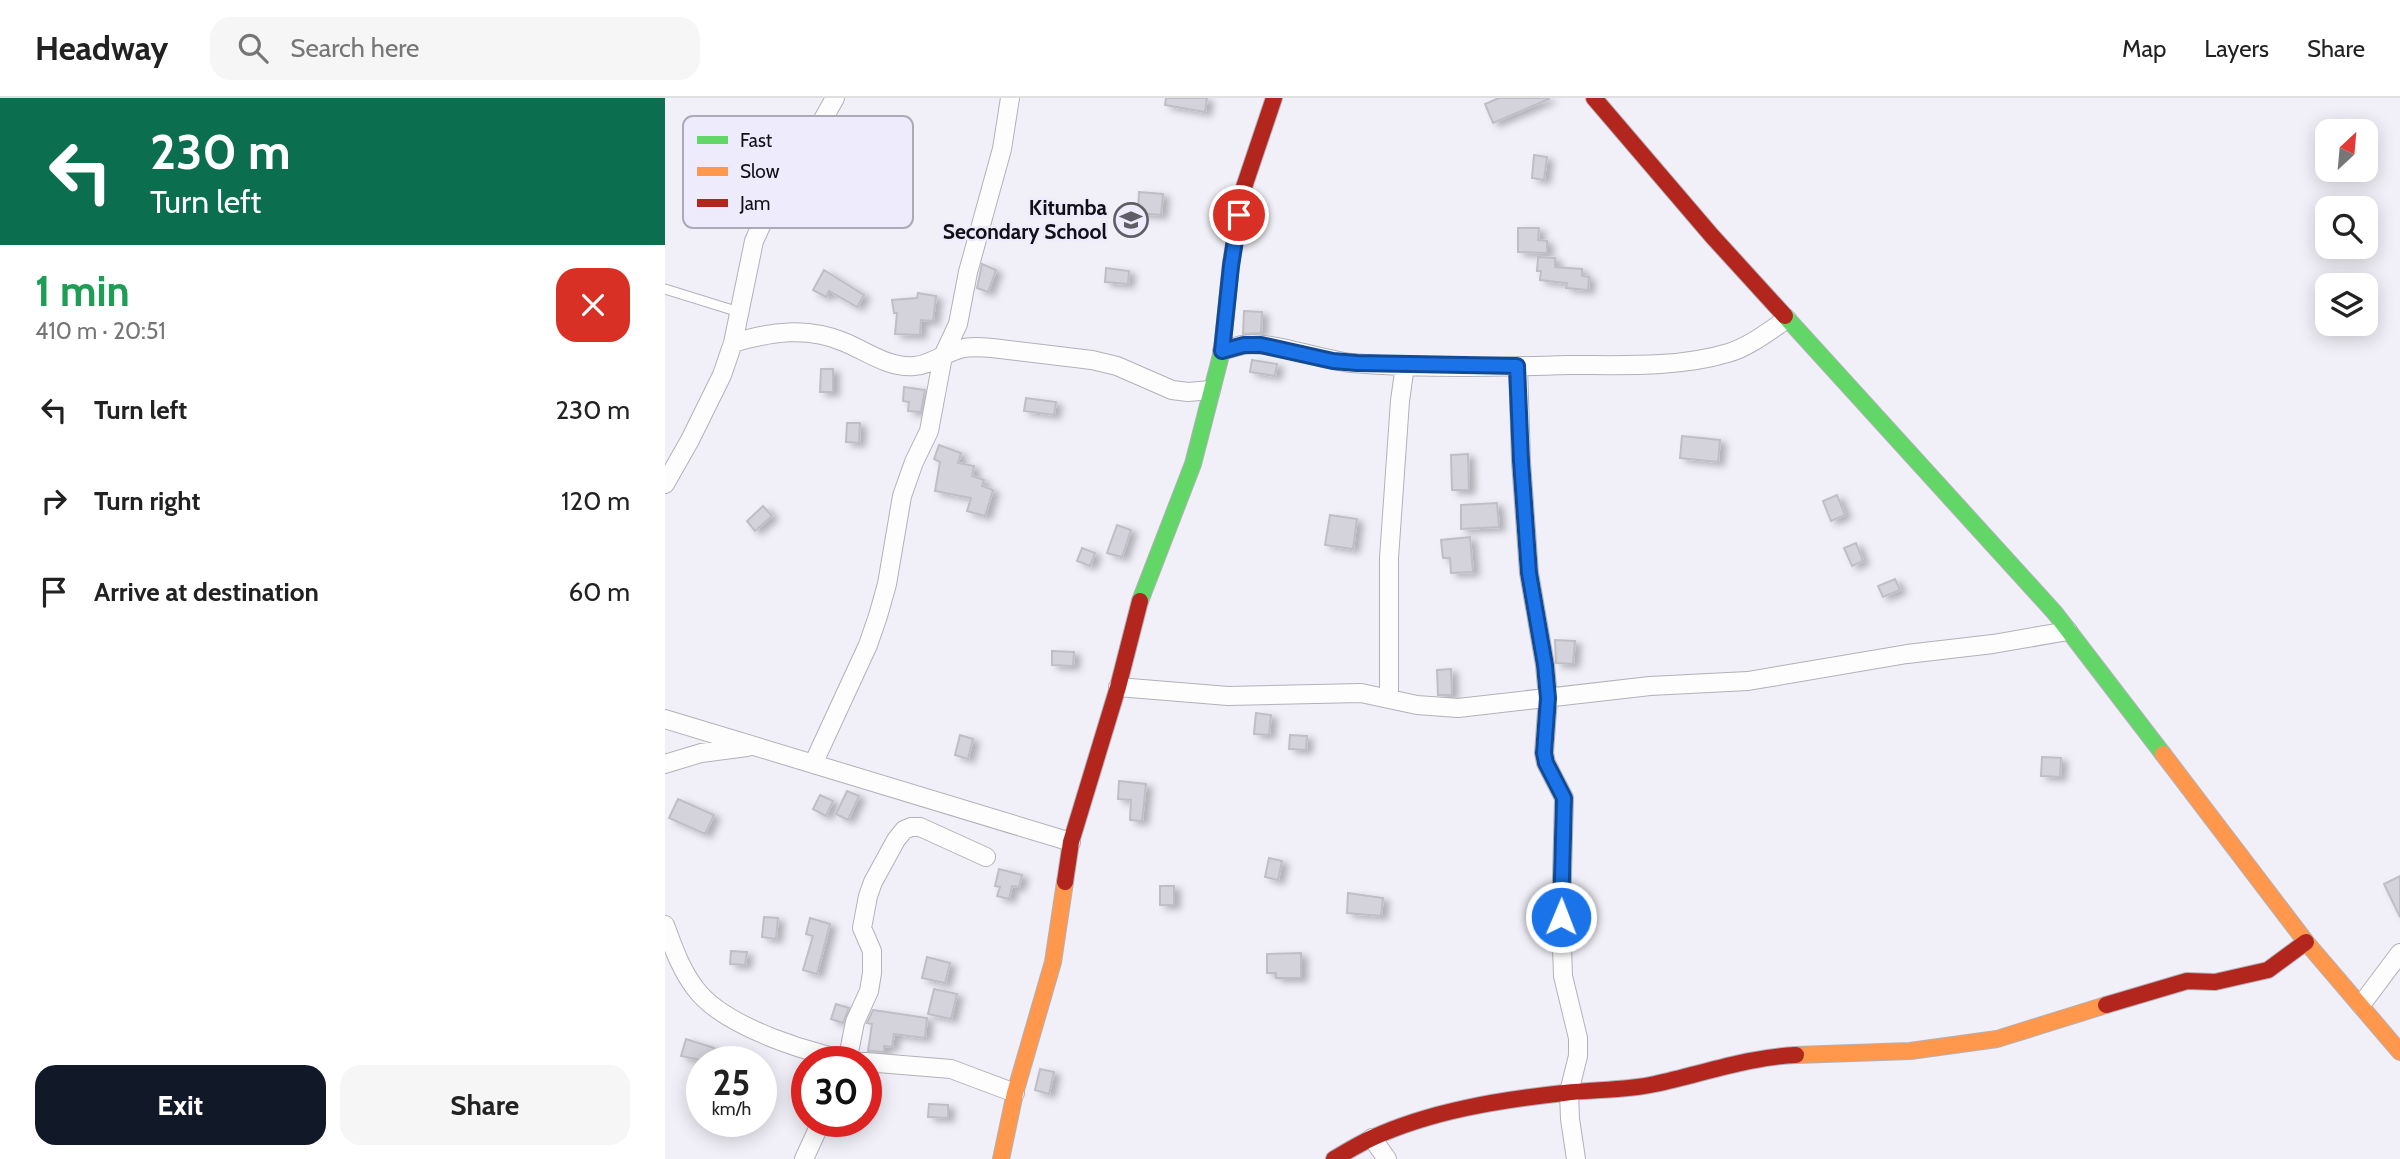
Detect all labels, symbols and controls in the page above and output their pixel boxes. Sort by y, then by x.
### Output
search box [210,17,700,80]
text: Headway [35,28,168,68]
icon: search [234,29,272,67]
text: Search here [290,32,419,64]
text: Map [2122,34,2166,63]
text: Layers [2204,34,2269,63]
text: Share [2307,34,2365,63]
legend [683,116,913,228]
north arrow [2315,119,2378,182]
map controls [2315,119,2378,336]
text: 230 m [150,122,291,181]
icon: left [35,126,126,217]
text: Fast [740,129,773,152]
text: Slow [740,160,780,183]
text: Turn left [150,182,261,221]
pin [1209,185,1269,245]
text: Jam [739,192,770,215]
place label: Kitumba Secondary School [943,195,1108,244]
icon: arrive [1220,196,1258,234]
button: search [2315,196,2378,259]
school or university icon: Kitumba Secondary School [1112,201,1150,239]
text: 1 min [35,265,130,317]
button: close [556,268,630,342]
button: layers [2315,273,2378,336]
text: 410 m · 20:51 [35,317,166,345]
icon: left [35,391,73,429]
text: Turn left [94,394,187,426]
text: 230 m [556,394,630,426]
icon: right [35,482,73,520]
text: Turn right [94,485,200,517]
text: 120 m [561,485,630,517]
icon: arrive [35,573,73,611]
text: Arrive at destination [94,576,319,608]
text: 60 m [568,576,630,608]
position arrow [1524,880,1598,954]
speed limit sign: 30 [791,1046,882,1137]
text: 25 [713,1061,750,1104]
button: Exit [35,1065,326,1145]
button: Share [340,1065,630,1145]
text: km/h [712,1098,751,1120]

